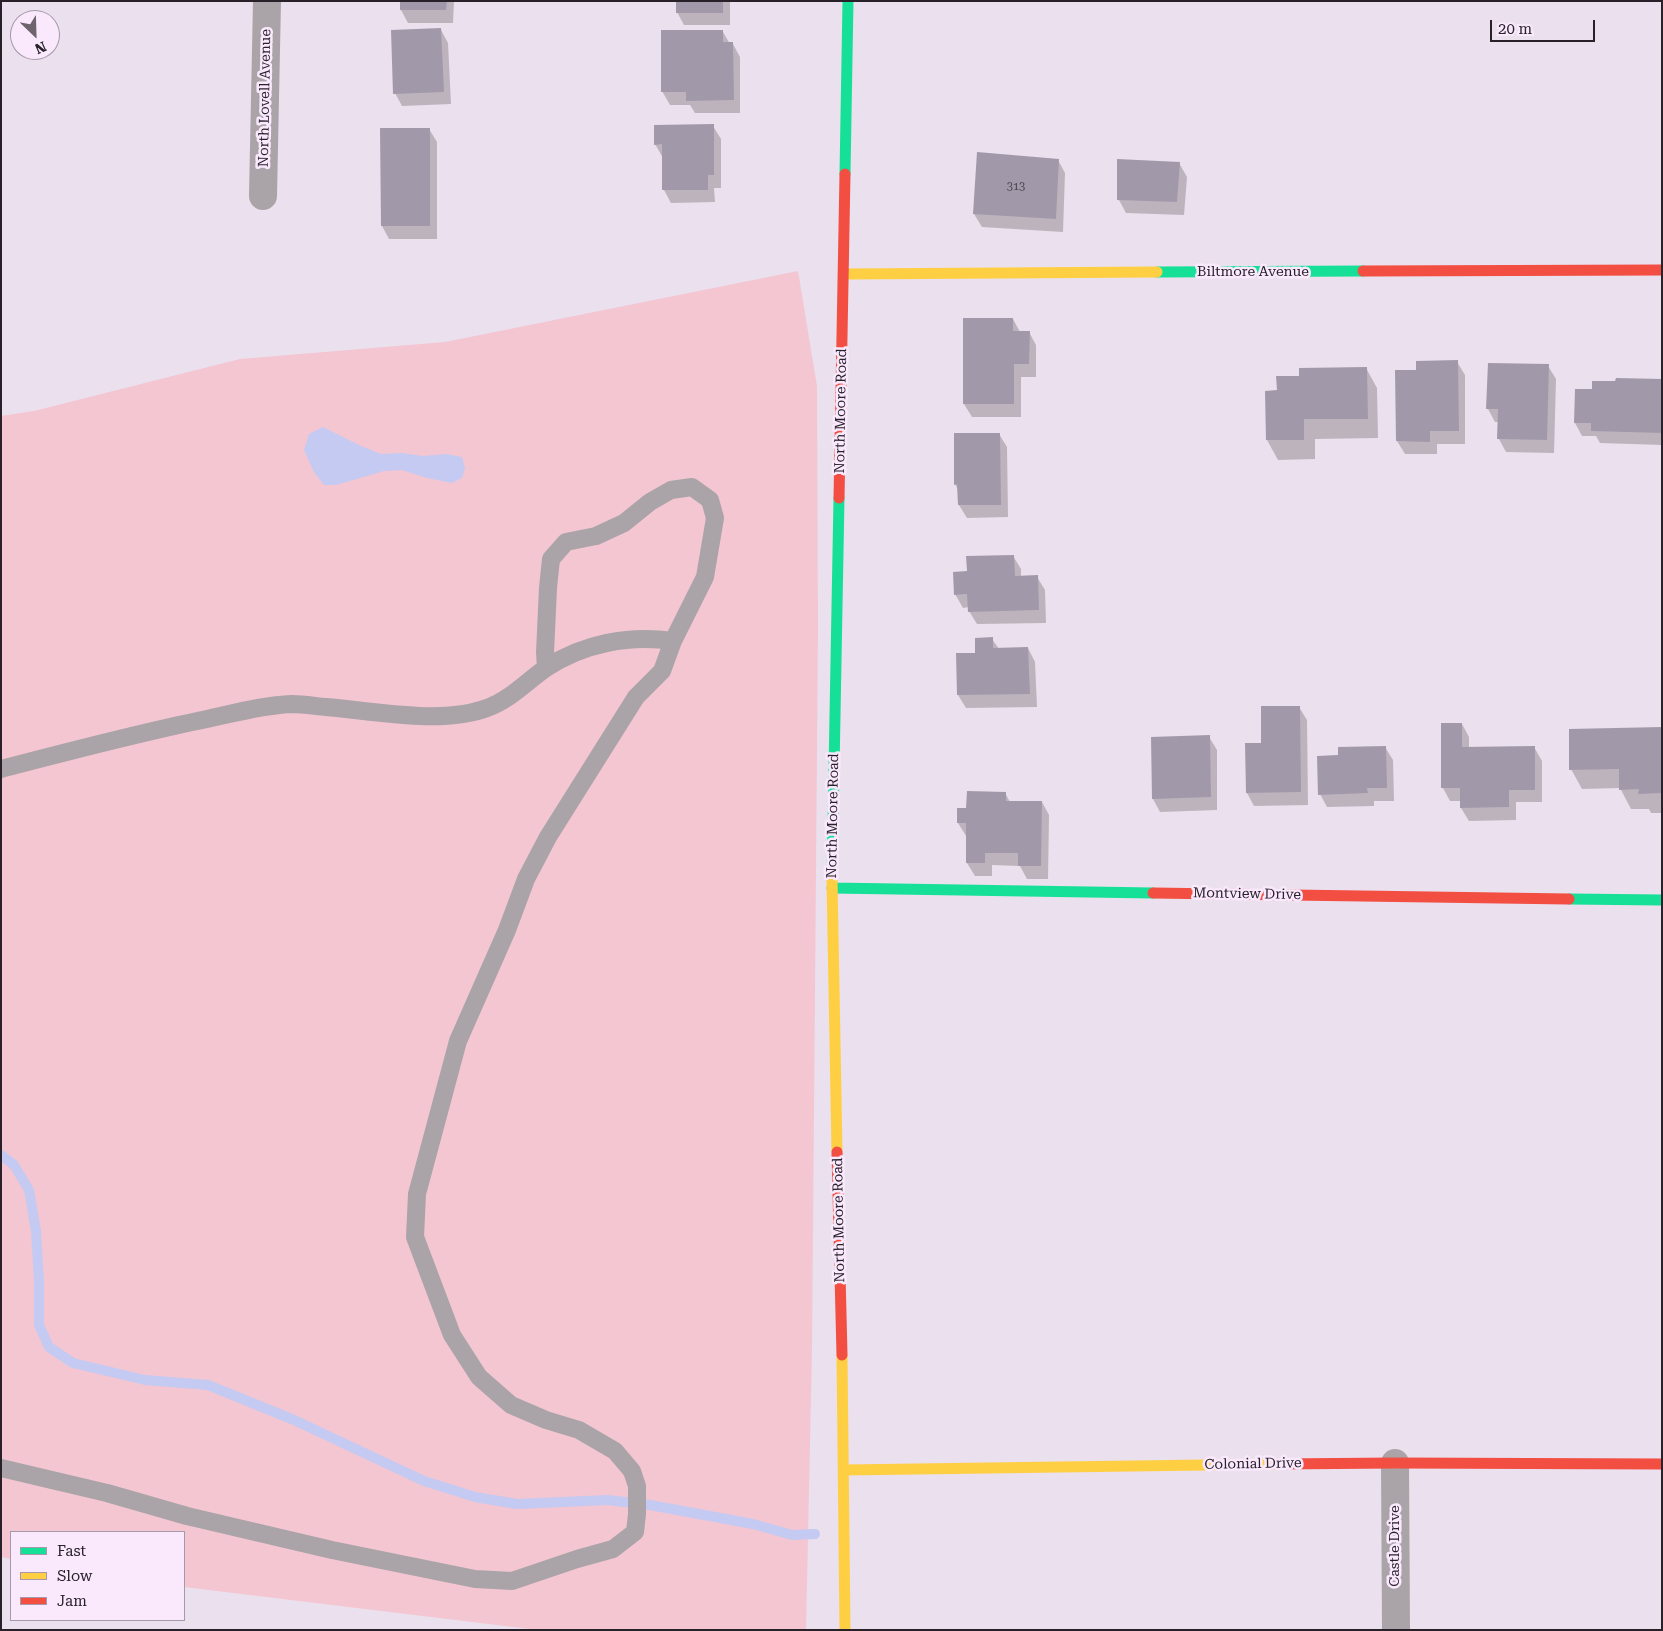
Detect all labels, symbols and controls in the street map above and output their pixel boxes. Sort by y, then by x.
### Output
north arrow [10,10,60,60]
scale bar [1493,10,1598,42]
text: 20 m [1498,20,1532,38]
street label: North Lovell Avenue [255,29,275,167]
text: N [33,38,49,57]
house number: 313 [1007,180,1025,194]
street label: Biltmore Avenue [1197,264,1309,280]
street label: North Moore Road [832,348,850,474]
street label: North Moore Road [824,753,842,879]
street label: Montview Drive [1193,885,1301,903]
street label: North Moore Road [830,1157,848,1283]
street label: Colonial Drive [1204,1455,1302,1473]
street label: Castle Drive [1387,1505,1403,1587]
legend [10,1531,185,1621]
text: Fast [57,1542,86,1560]
text: Slow [57,1567,92,1585]
text: Jam [57,1592,87,1610]

